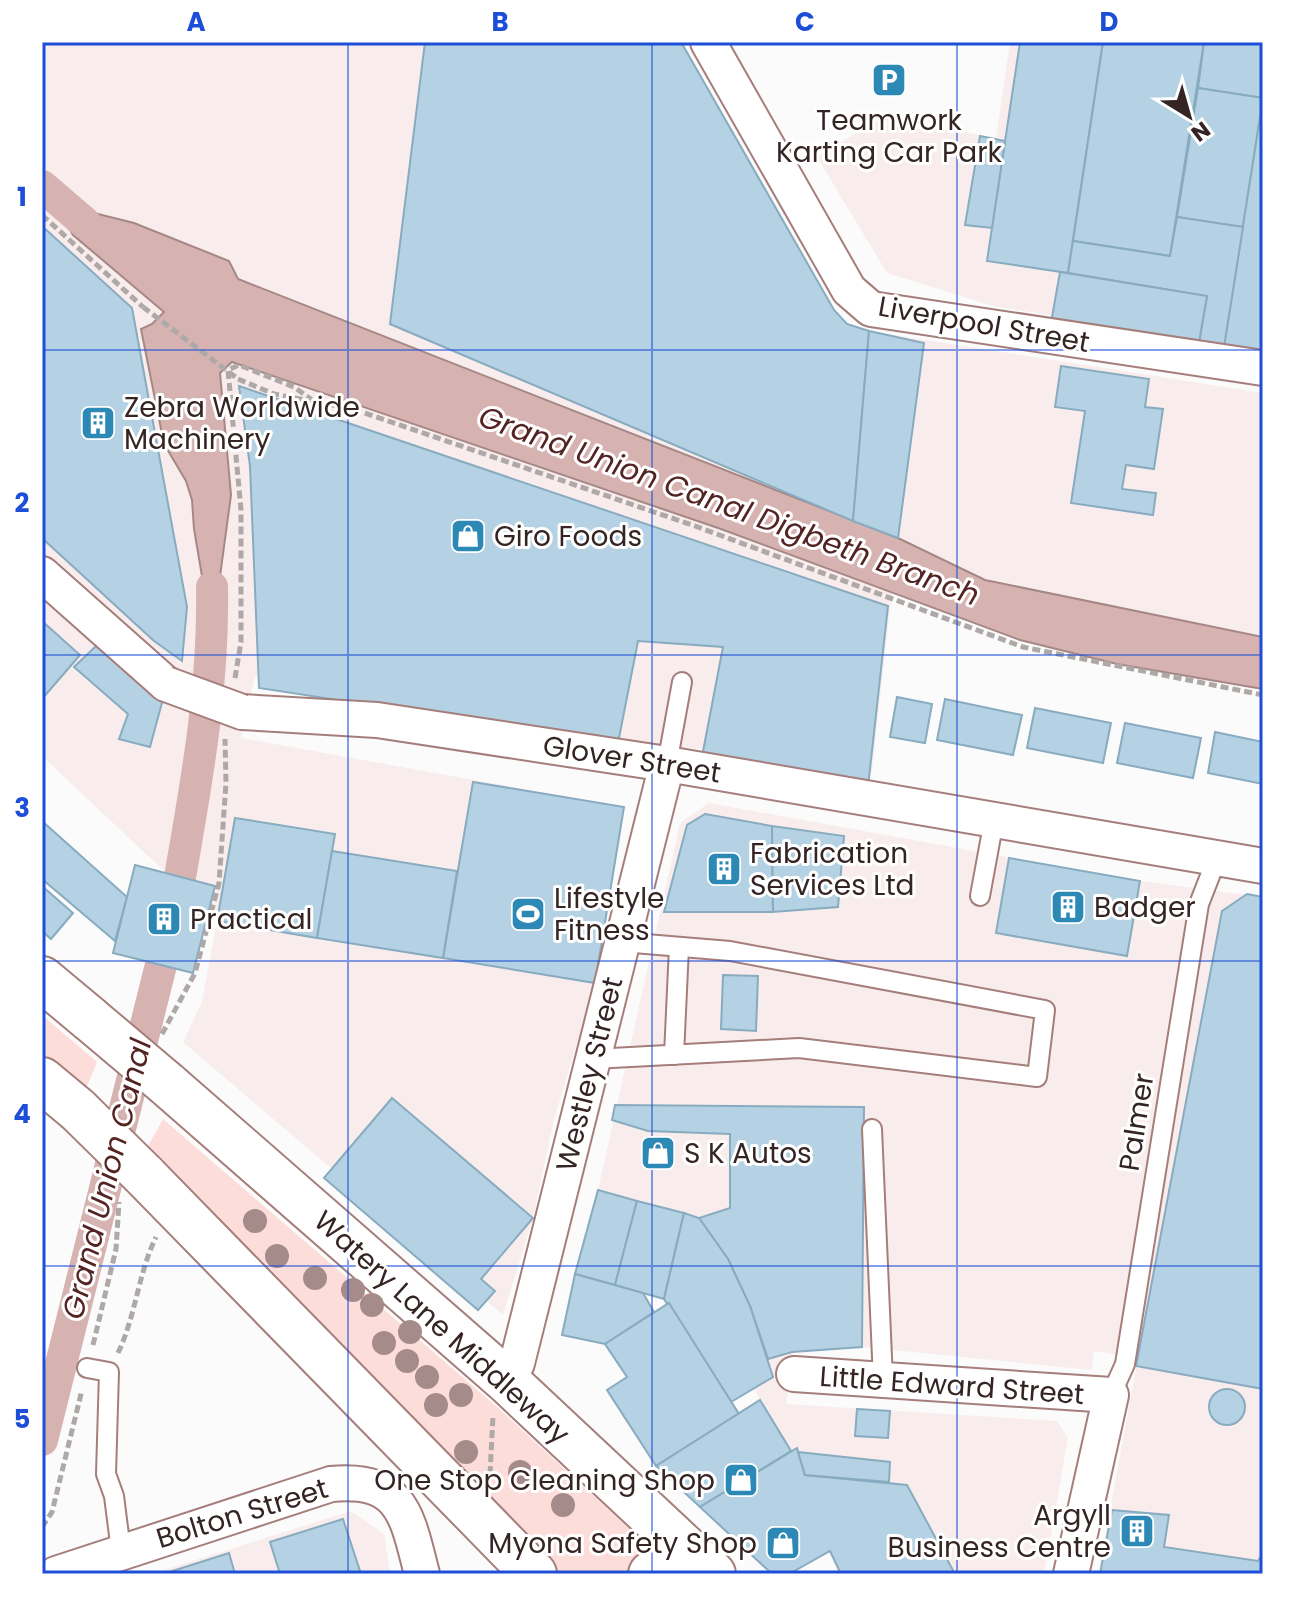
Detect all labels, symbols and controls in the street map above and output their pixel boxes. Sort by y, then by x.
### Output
text: A [186,4,206,40]
text: B [491,4,509,40]
text: C [795,4,815,40]
text: D [1100,4,1119,40]
parking icon: Teamwork Karting Car Park [870,61,908,99]
north arrow [1149,76,1229,156]
place label: Teamwork Karting Car Park [776,101,1003,172]
text: N [1185,114,1217,149]
text: 1 [17,179,27,215]
street label: Liverpool Street [875,287,1092,362]
place label: Zebra Worldwide Machinery [124,388,360,459]
water label: Grand Union Canal Digbeth Branch [473,395,986,616]
building icon: Zebra Worldwide Machinery [79,404,117,442]
text: 2 [15,485,30,521]
shop icon: Giro Foods [449,517,487,555]
place label: Giro Foods [494,517,642,556]
street label: Glover Street [540,726,724,793]
text: 3 [14,790,30,826]
place label: Fabrication Services Ltd [750,834,915,905]
building icon: Fabrication Services Ltd [705,850,743,888]
place label: Lifestyle Fitness [554,879,664,950]
building icon: Badger [1049,888,1087,926]
place label: Badger [1094,888,1196,927]
sports icon: Lifestyle Fitness [509,895,547,933]
building icon: Practical [145,900,183,938]
place label: Practical [190,900,312,939]
street label: Westley Street [546,973,632,1175]
water label: Grand Union Canal [51,1034,162,1324]
street label: Palmer [1110,1070,1163,1174]
text: 4 [13,1096,31,1132]
shop icon: S K Autos [639,1134,677,1172]
place label: S K Autos [684,1134,812,1173]
street label: Watery Lane Middleway [305,1202,578,1453]
street label: Little Edward Street [818,1357,1086,1414]
text: 5 [14,1401,30,1437]
place label: One Stop Cleaning Shop [374,1461,715,1500]
shop icon: One Stop Cleaning Shop [722,1461,760,1499]
street label: Bolton Street [152,1469,333,1558]
place label: Argyll Business Centre [888,1496,1111,1567]
building icon: Argyll Business Centre [1118,1512,1156,1550]
place label: Myona Safety Shop [488,1524,757,1563]
shop icon: Myona Safety Shop [764,1524,802,1562]

